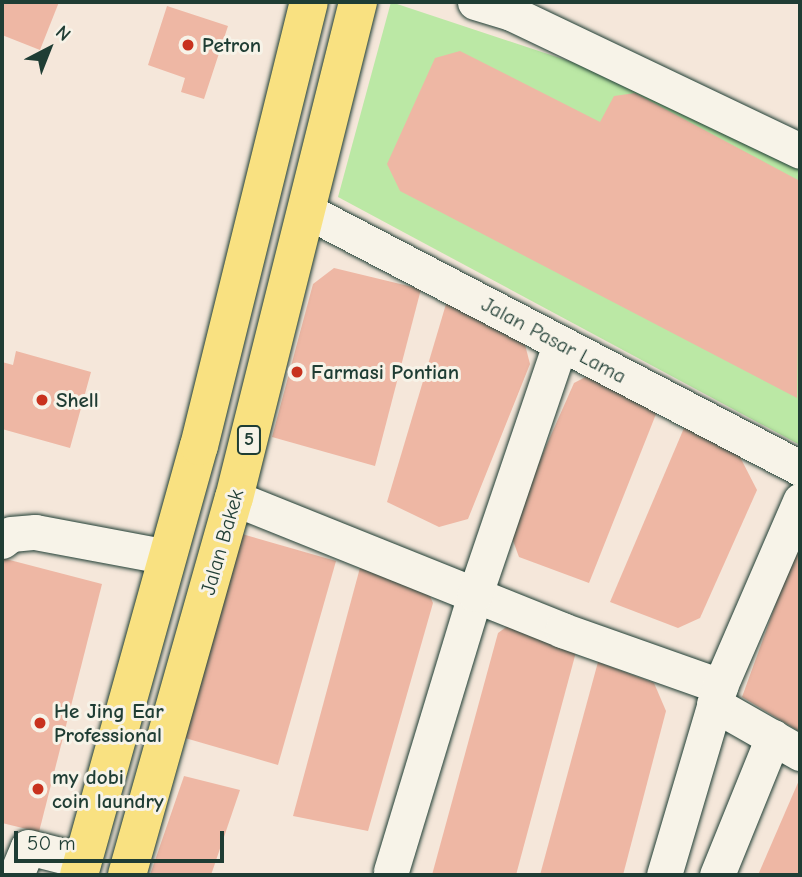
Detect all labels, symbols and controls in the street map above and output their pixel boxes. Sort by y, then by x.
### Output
north arrow [14,14,84,84]
text: N [51,21,75,46]
place label: Petron [202,32,261,58]
marker: Petron [180,37,196,53]
street label: Jalan Pasar Lama [477,291,631,389]
place label: Farmasi Pontian [311,359,459,385]
marker: Farmasi Pontian [289,364,305,380]
place label: Shell [56,387,99,413]
marker: Shell [34,392,50,408]
road number: 5 [237,424,261,456]
street label: Jalan Bakek [195,486,249,598]
place label: He Jing Ear Professional [54,698,164,748]
marker: He Jing Ear Professional [32,715,48,731]
place label: my dobi coin laundry [52,764,164,814]
marker: my dobi coin laundry [30,781,46,797]
scale bar [18,818,228,862]
text: 50 m [27,831,76,855]

